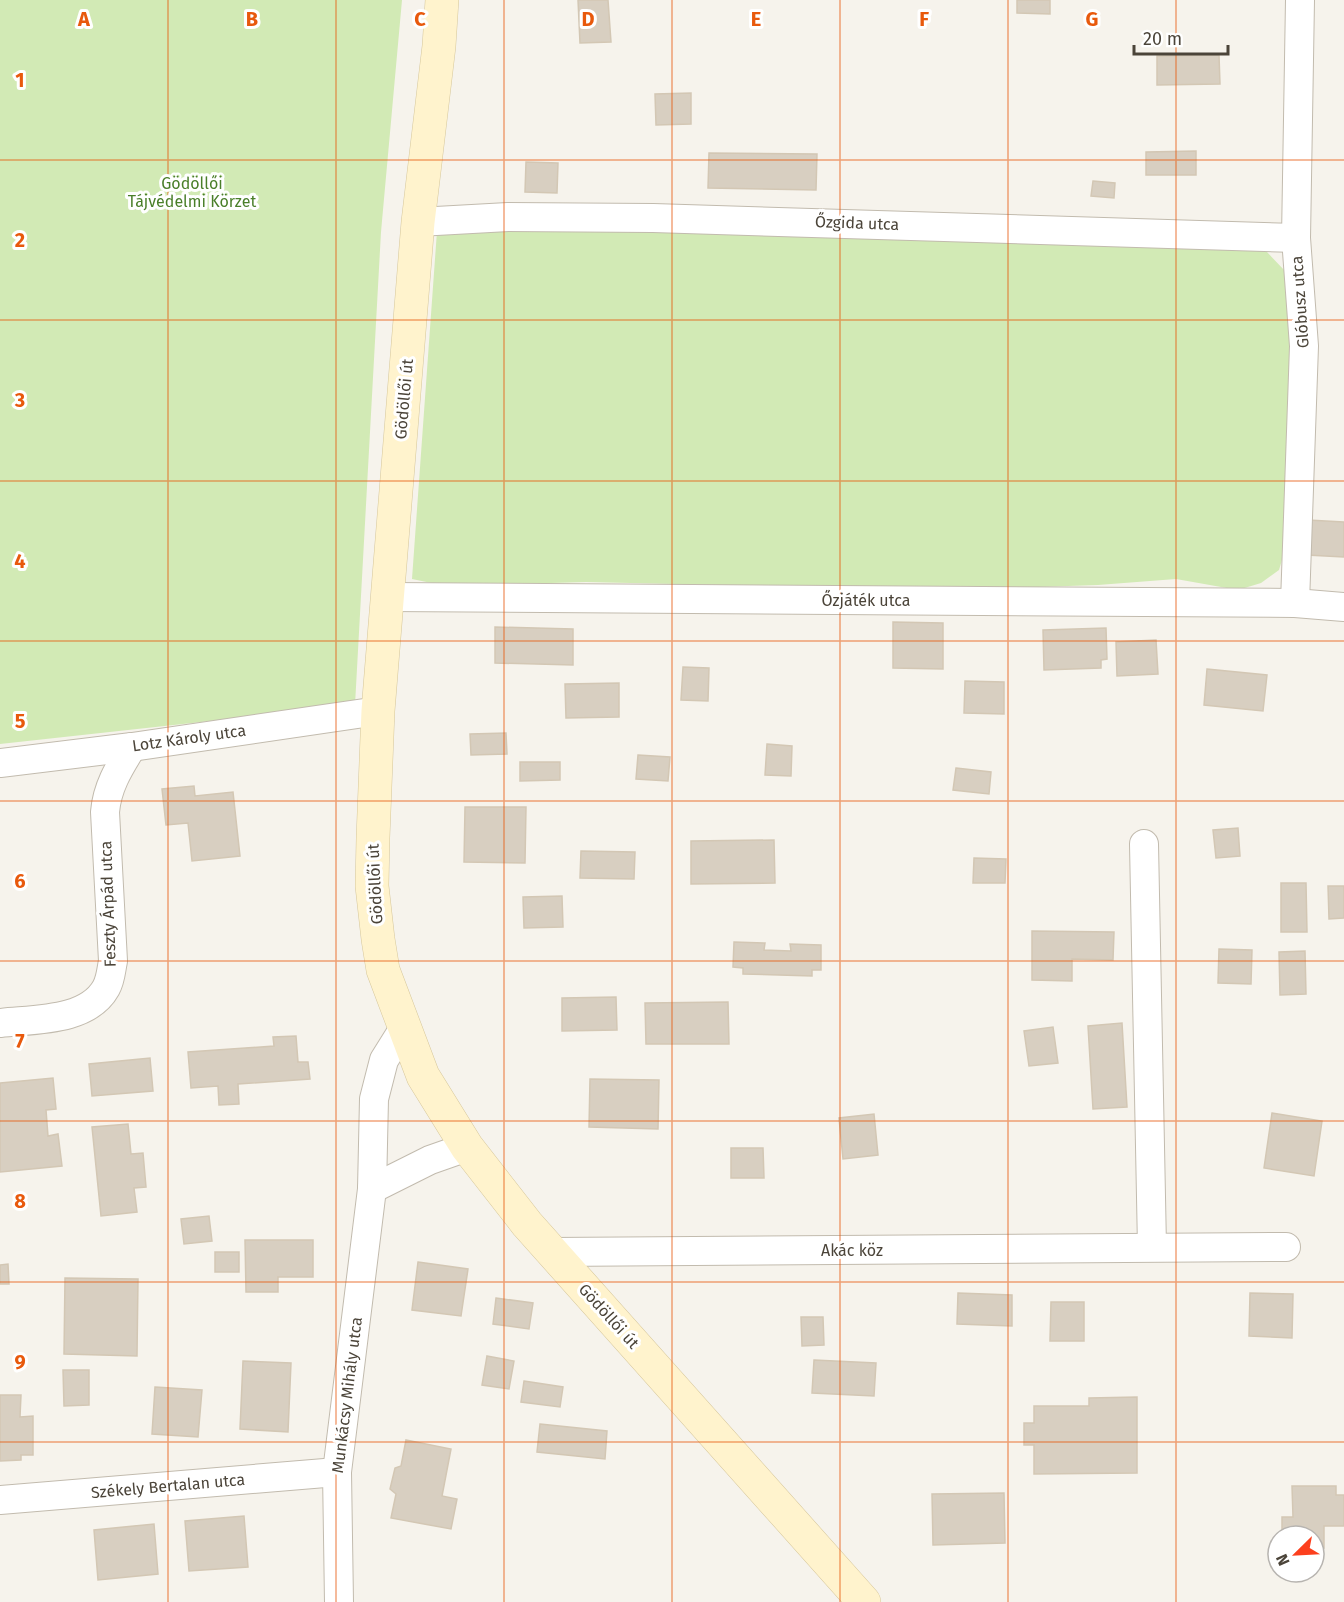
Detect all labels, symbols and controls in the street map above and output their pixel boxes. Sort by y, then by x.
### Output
text: A [77,7,91,31]
text: B [246,7,258,31]
text: C [414,7,426,31]
text: D [581,7,595,31]
text: E [751,7,761,31]
text: F [919,7,929,31]
text: G [1086,7,1098,31]
scale bar [1134,18,1228,56]
text: 20 m [1143,28,1182,50]
text: 1 [15,68,25,92]
park label: Gödöllői Tájvédelmi Körzet [128,174,256,211]
street label: Őzgida utca [815,210,899,234]
text: 2 [15,228,25,252]
street label: Glóbusz utca [1287,255,1313,349]
street label: Gödöllői út [391,358,417,440]
text: 3 [14,388,25,412]
text: 4 [14,549,26,573]
street label: Őzjáték utca [822,589,910,610]
text: 5 [15,709,26,733]
street label: Lotz Károly utca [131,721,247,755]
street label: Feszty Árpád utca [95,840,120,968]
street label: Gödöllői út [363,843,387,925]
text: 6 [14,869,26,893]
text: 7 [15,1029,25,1053]
text: 8 [14,1189,26,1213]
street label: Akác köz [821,1241,883,1260]
street label: Gödöllői út [575,1280,643,1353]
street label: Munkácsy Mihály utca [328,1316,366,1474]
text: 9 [14,1350,26,1374]
street label: Székely Bertalan utca [90,1470,246,1502]
north arrow [1266,1524,1326,1584]
text: N [1272,1551,1294,1569]

